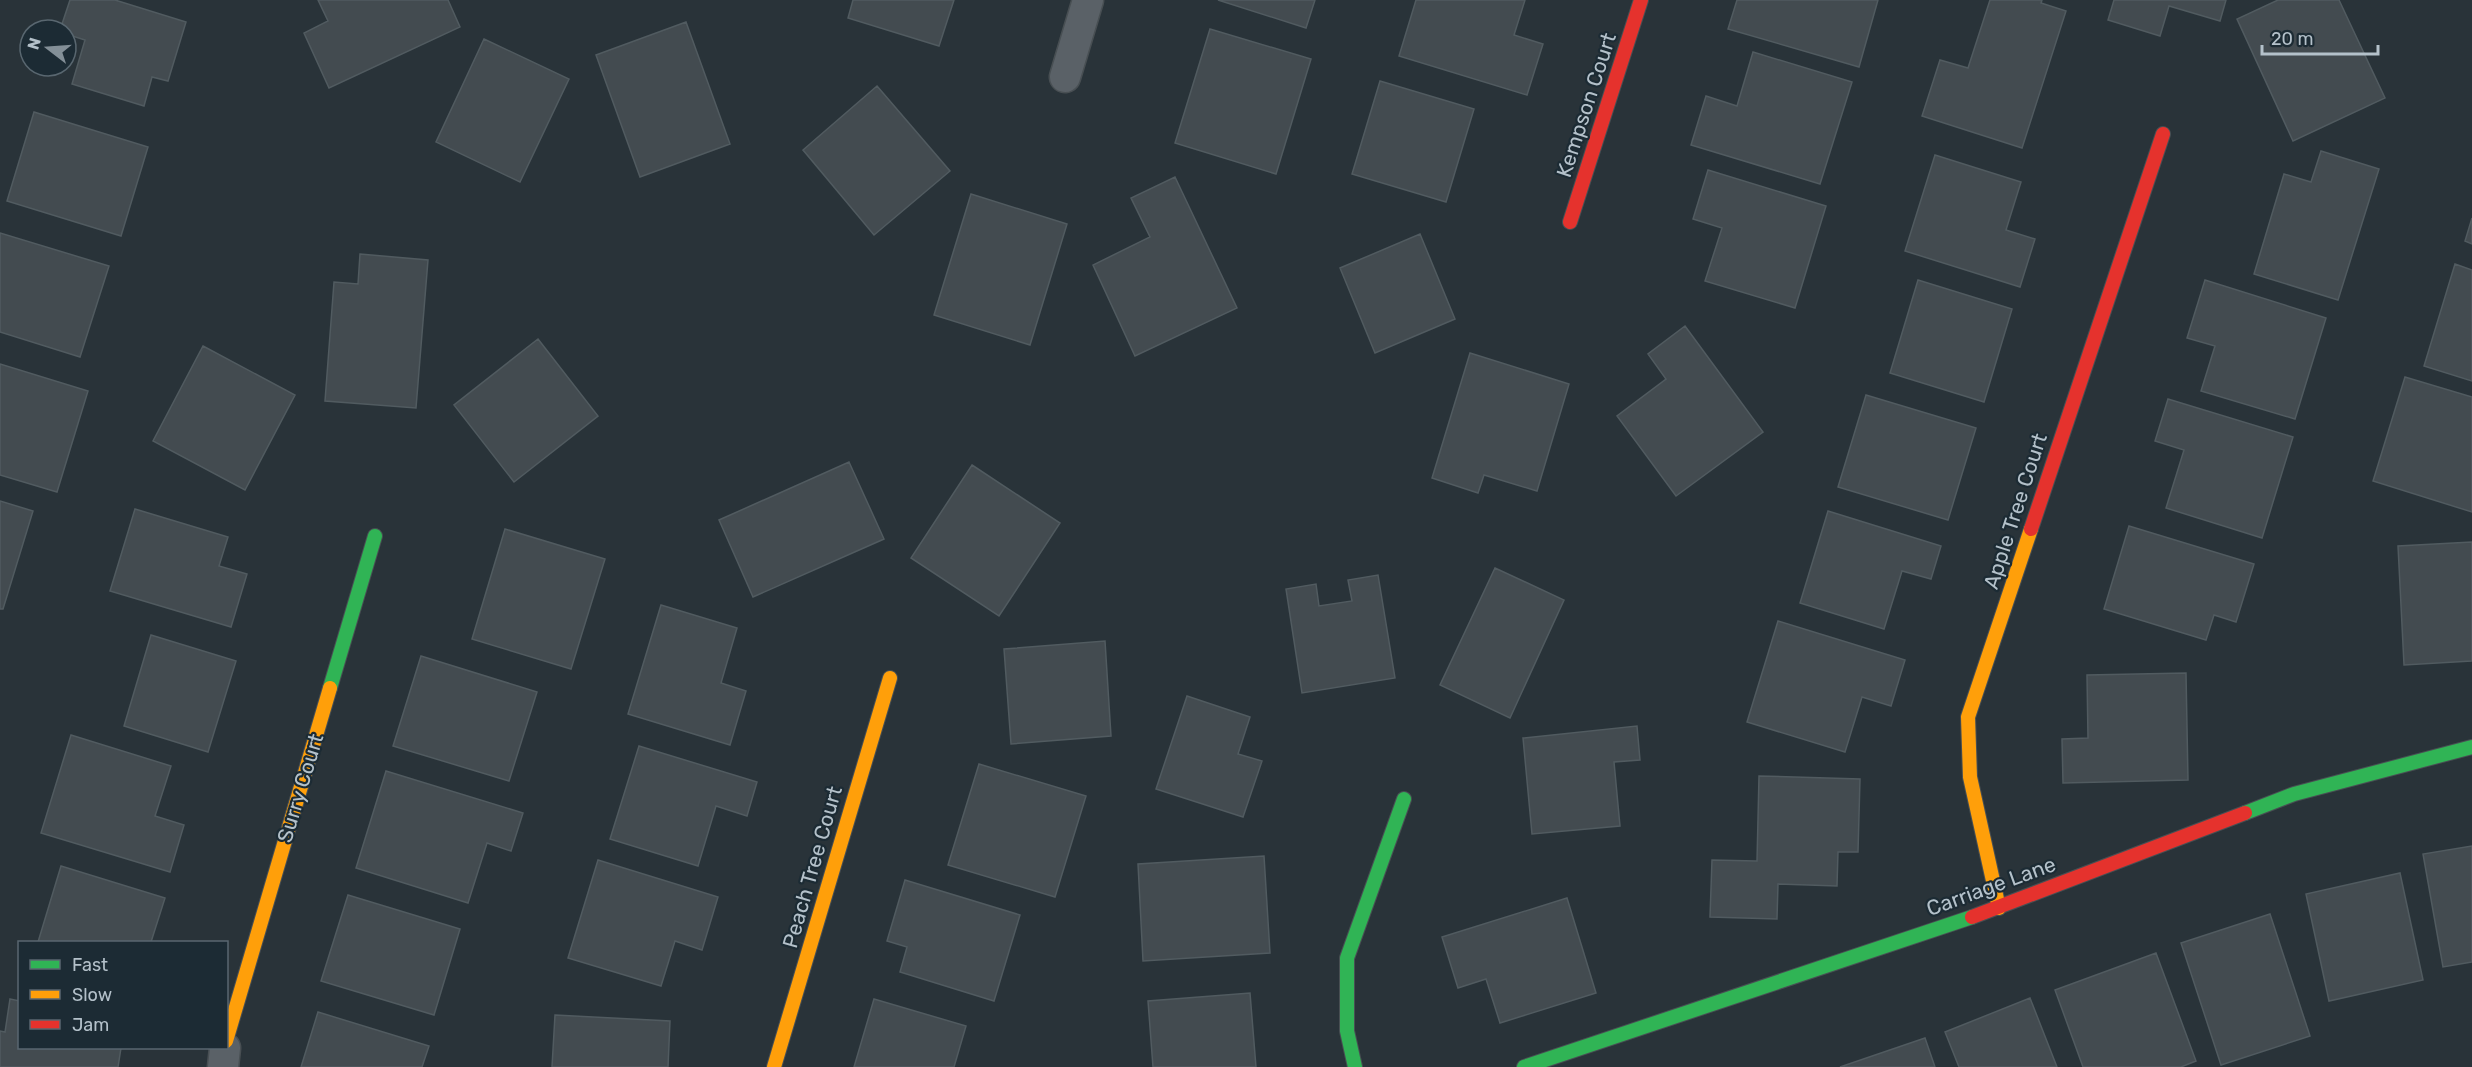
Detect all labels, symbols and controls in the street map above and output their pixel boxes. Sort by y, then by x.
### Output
north arrow [18,18,78,78]
scale bar [2262,18,2378,56]
text: 20 m [2271,28,2313,50]
street label: Kempson Court [1551,30,1621,180]
text: N [23,35,45,52]
street label: Apple Tree Court [1978,430,2052,592]
street label: Surry Court [272,730,328,846]
street label: Peach Tree Court [777,783,847,951]
street label: Carriage Lane [1923,851,2059,921]
legend [18,941,228,1049]
text: Fast [72,954,108,976]
text: Slow [72,984,112,1006]
text: Jam [72,1014,109,1036]

